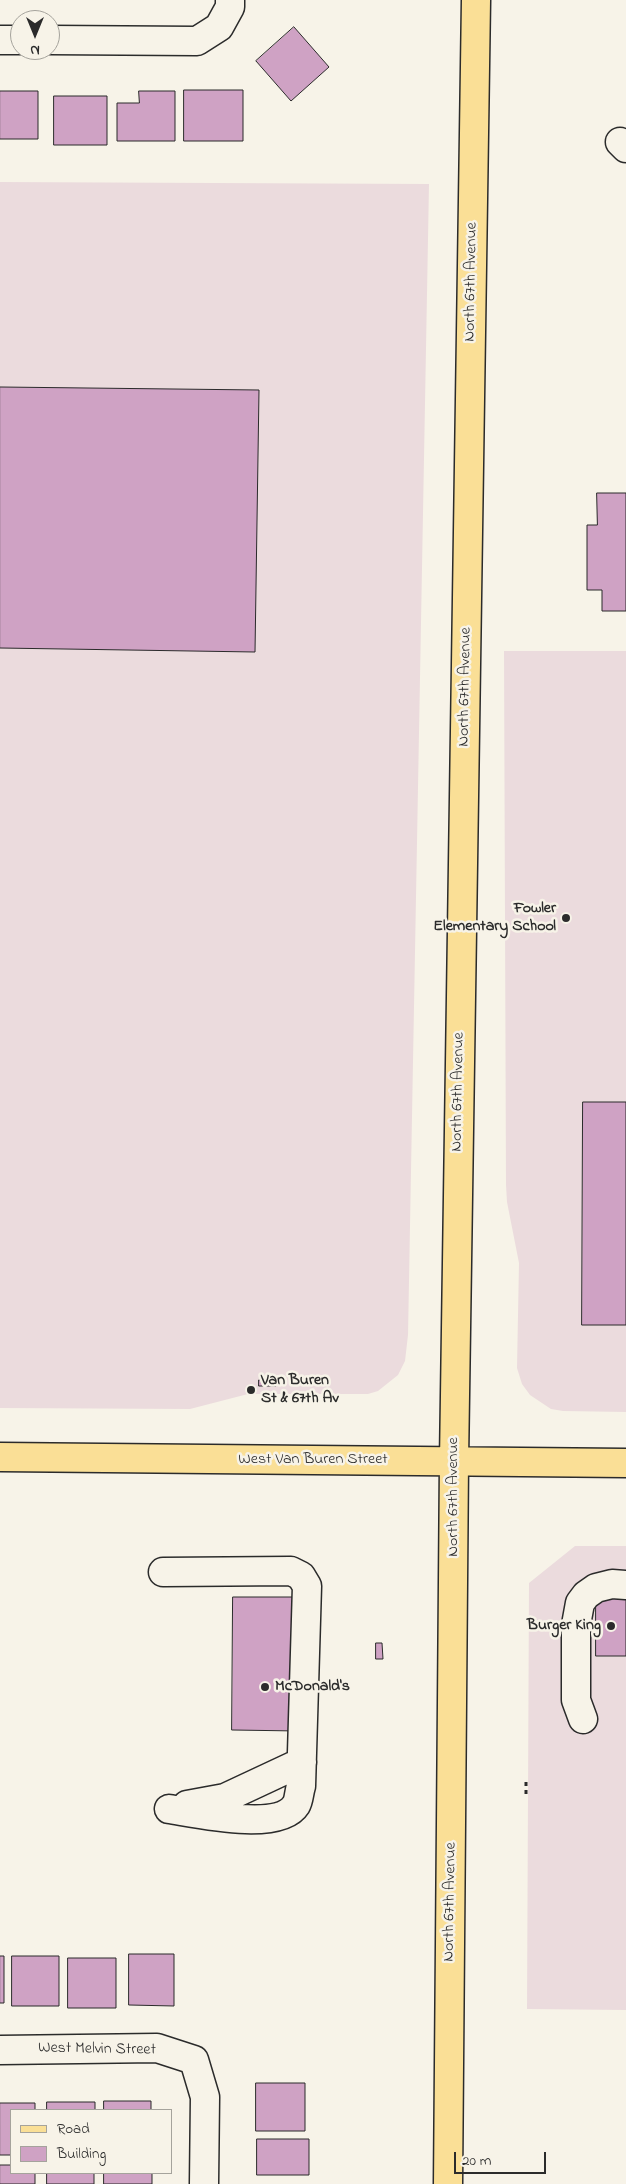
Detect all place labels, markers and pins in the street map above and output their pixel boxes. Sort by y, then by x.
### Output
place label: Fowler Elementary School [433,899,556,937]
marker: Fowler Elementary School [560,912,572,924]
place label: Van Buren St & 67th Av [261,1371,339,1409]
marker: Van Buren St & 67th Av [245,1384,257,1396]
place label: Burger King [527,1616,601,1636]
marker: Burger King [605,1620,617,1632]
place label: McDonald's [275,1677,350,1697]
marker: McDonald's [259,1681,271,1693]

